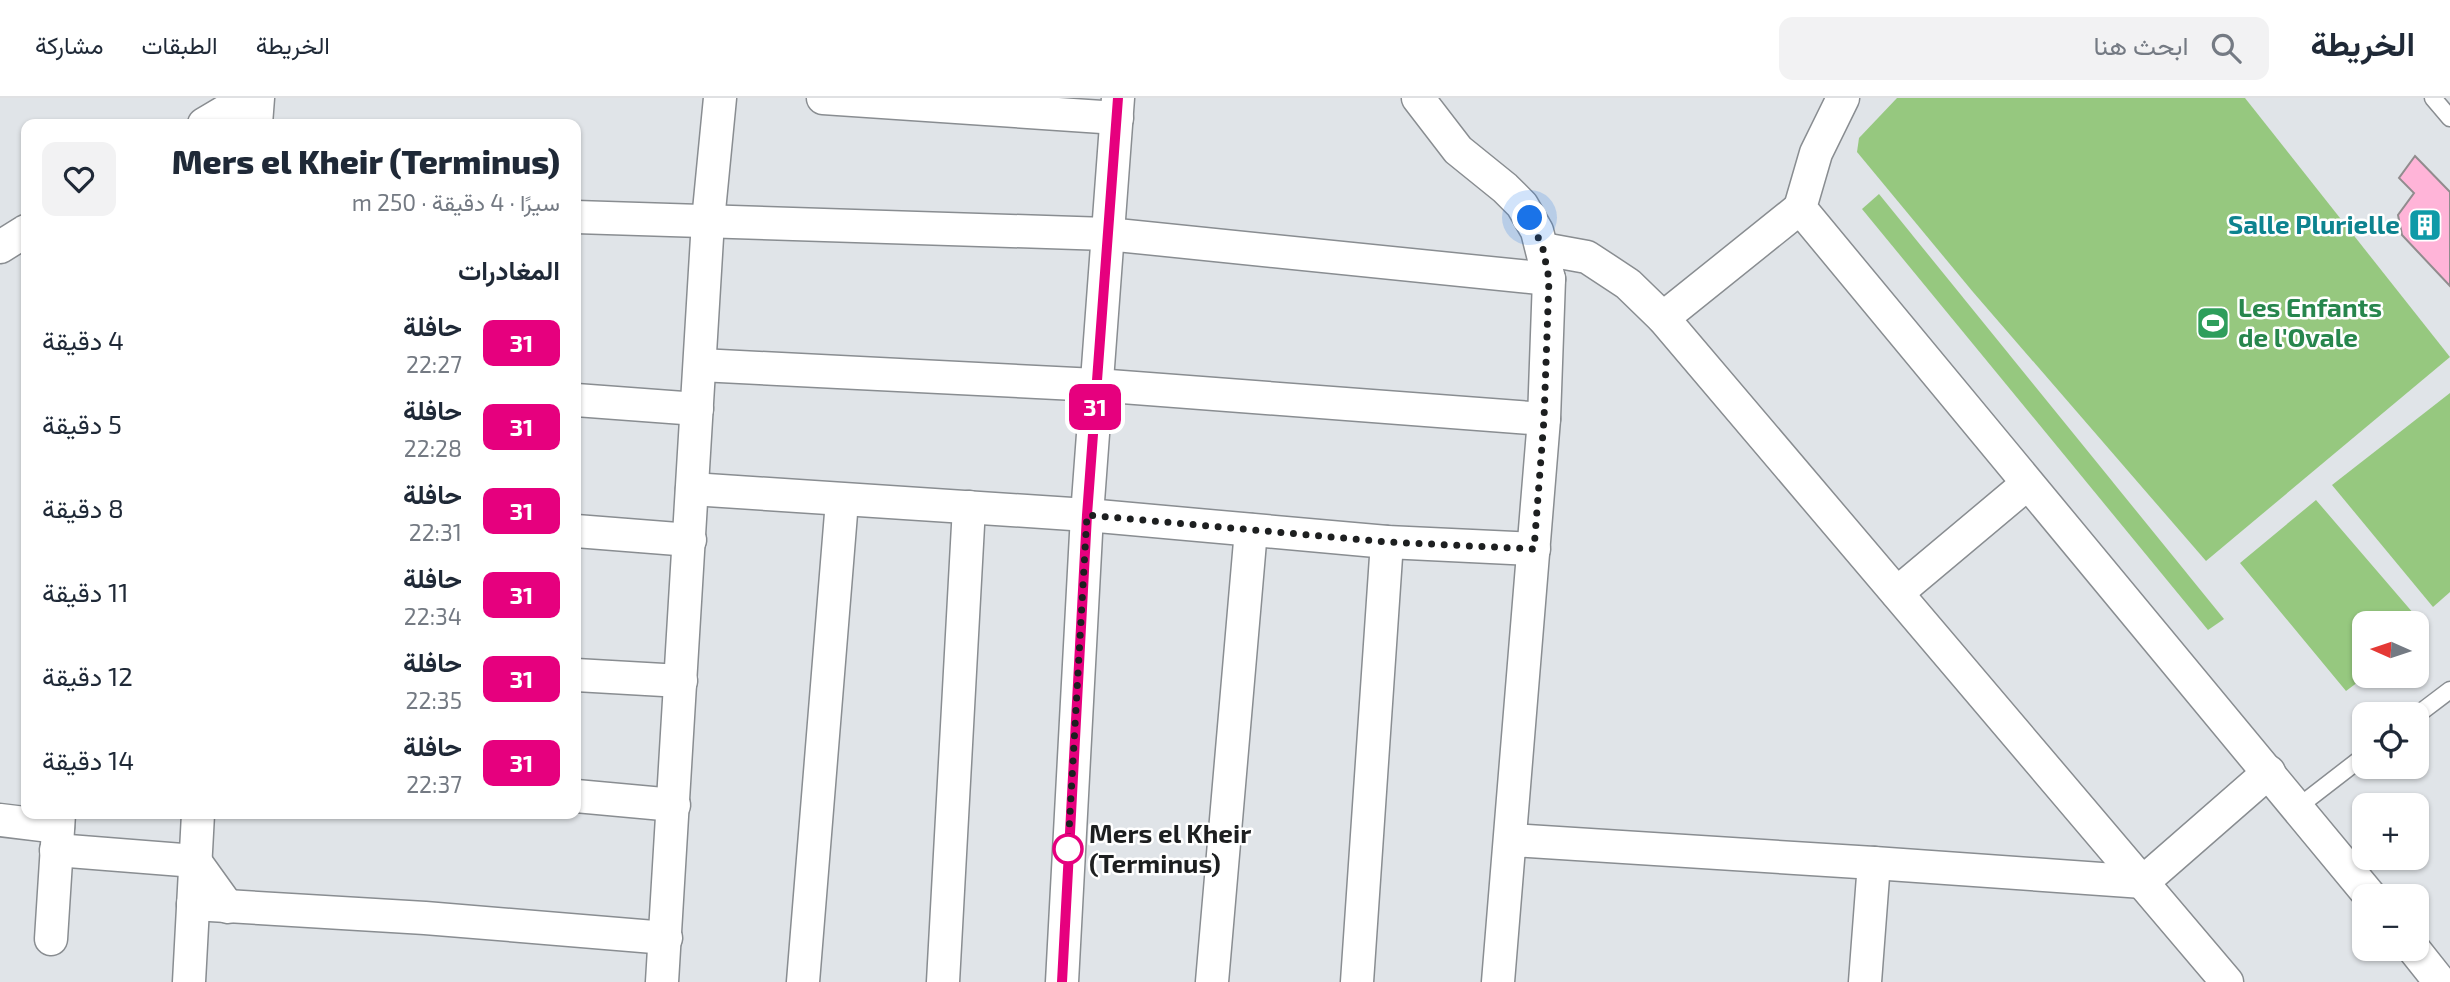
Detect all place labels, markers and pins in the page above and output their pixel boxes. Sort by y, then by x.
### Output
building icon: Salle Plurielle [2406,206,2444,244]
place label: Salle Plurielle [2228,208,2400,239]
place label: Les Enfants de l'Ovale [2238,291,2382,352]
sports icon: Les Enfants de l'Ovale [2194,304,2232,342]
place label: Mers el Kheir (Terminus) [1089,817,1251,878]
marker: Mers el Kheir (Terminus) [1053,834,1083,864]

